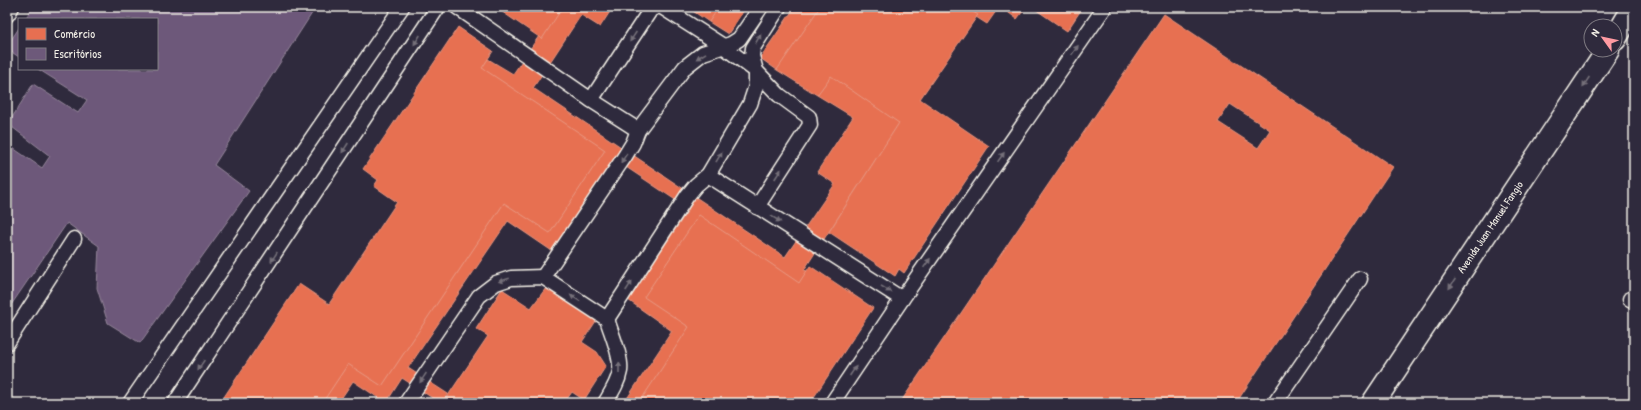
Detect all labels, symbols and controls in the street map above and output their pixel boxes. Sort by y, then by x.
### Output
legend [18,18,158,70]
north arrow [1583,18,1623,58]
text: Comércio [54,25,95,42]
text: N [1587,26,1602,39]
one-way arrow [629,32,637,42]
one-way arrow [755,33,762,45]
one-way arrow [413,34,421,45]
text: Escritórios [54,45,102,62]
one-way arrow [1071,45,1079,55]
one-way arrow [695,52,707,59]
one-way arrow [1582,77,1590,88]
one-way arrow [341,143,349,153]
one-way arrow [715,151,722,163]
one-way arrow [997,151,1005,162]
one-way arrow [620,153,628,163]
one-way arrow [774,169,782,179]
street label: Avenida Juan Manuel Fangio [1454,178,1526,276]
one-way arrow [771,215,781,223]
one-way arrow [270,252,278,262]
one-way arrow [923,258,931,268]
one-way arrow [498,277,510,283]
one-way arrow [1448,279,1456,289]
one-way arrow [625,280,632,292]
one-way arrow [880,285,891,292]
one-way arrow [570,294,580,302]
one-way arrow [197,359,205,370]
one-way arrow [616,361,622,374]
one-way arrow [850,365,857,376]
one-way arrow [419,373,427,383]

